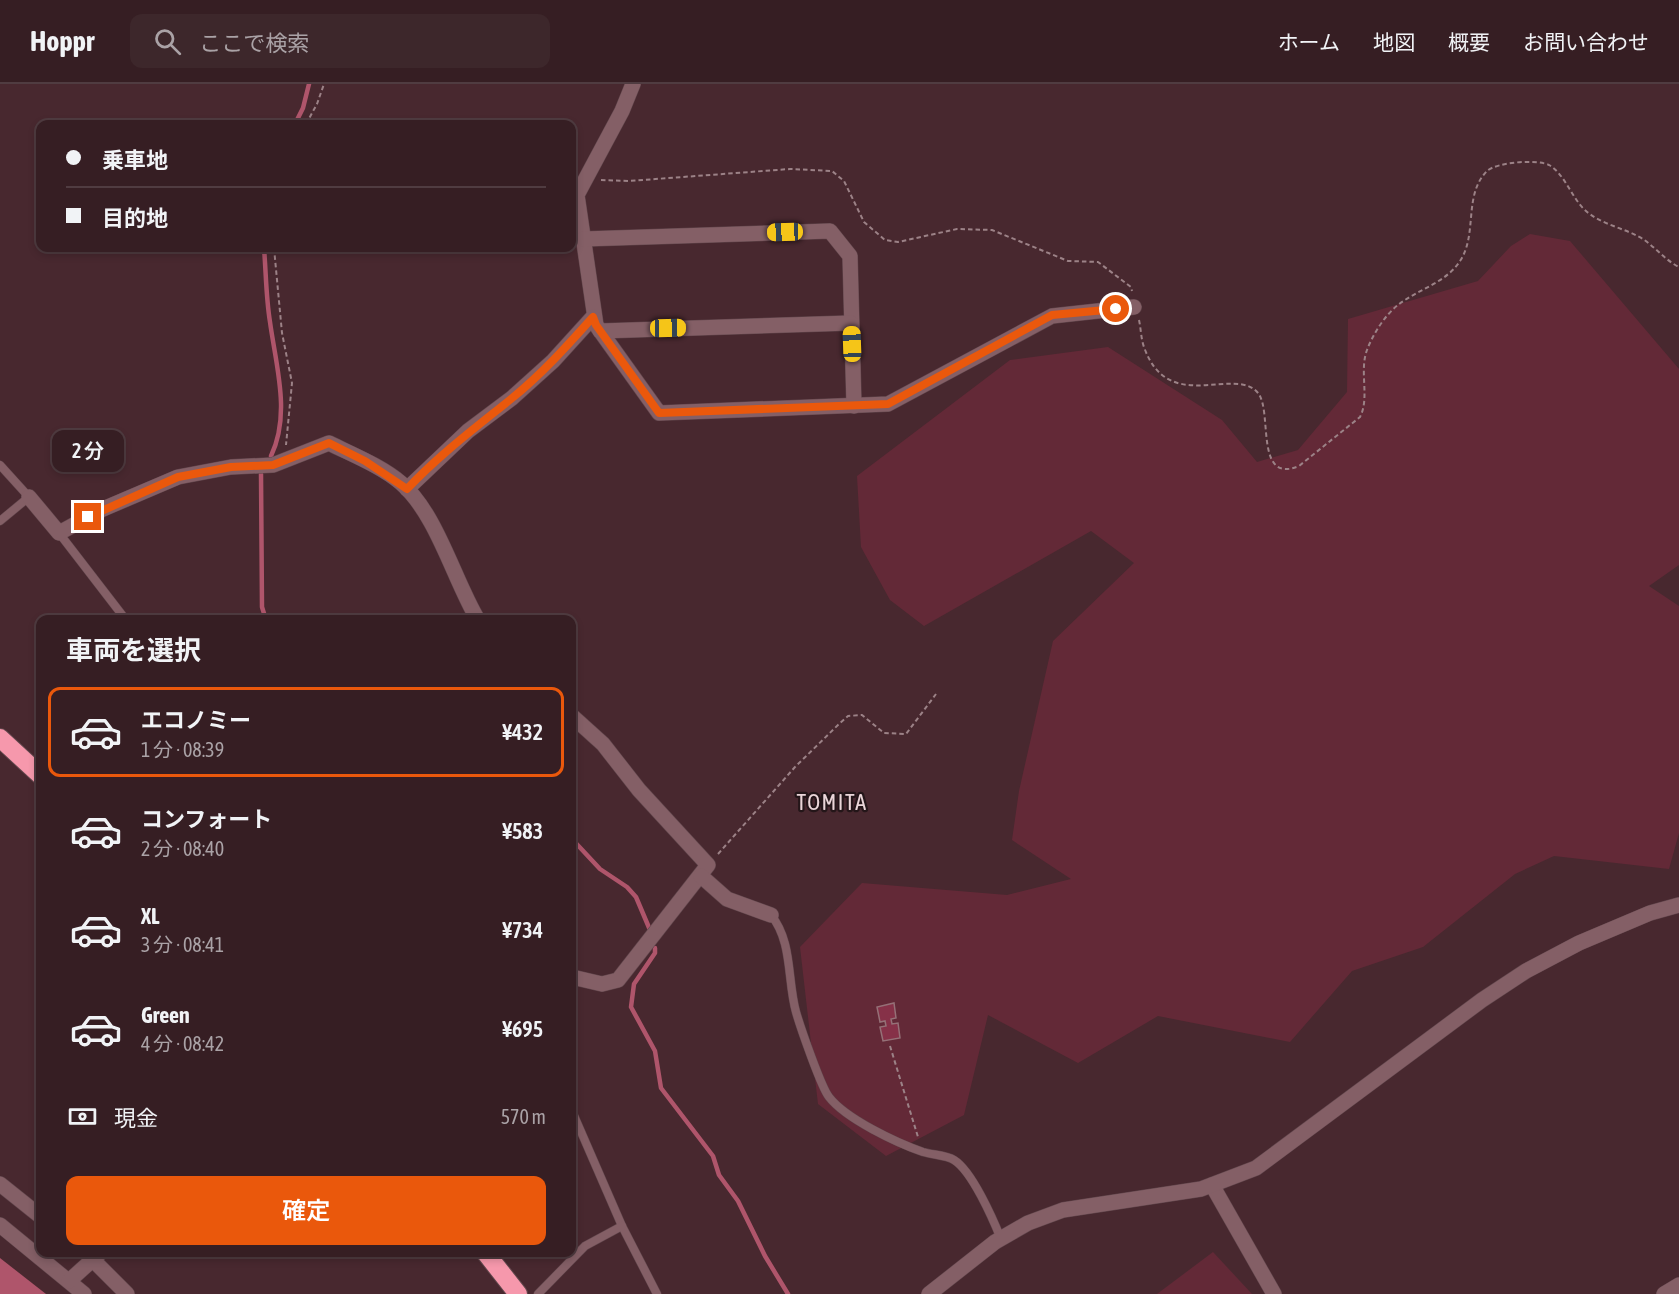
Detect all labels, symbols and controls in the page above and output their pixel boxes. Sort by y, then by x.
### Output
search box [130,14,550,68]
text: Hoppr [30,25,94,57]
icon: search [151,25,184,58]
text: ここで検索 [199,30,309,56]
text: ホーム [1278,30,1340,54]
text: 地図 [1373,30,1415,54]
text: 概要 [1448,30,1490,54]
text: お問い合わせ [1523,30,1649,54]
text: 乗車地 [102,147,168,173]
text: 目的地 [102,205,168,231]
car [767,222,803,242]
route start [1102,295,1129,322]
car [650,319,686,337]
car [842,326,862,362]
callout: 2 分 [52,430,124,472]
text: 2 分 [72,439,104,462]
route end [74,503,101,530]
text: 車両を選択 [66,635,201,666]
icon: car [69,705,123,759]
text: エコノミー [141,707,251,733]
text: ¥432 [502,719,543,745]
text: 1 分 · 08:39 [141,738,224,761]
district label: TOMITA [797,789,867,815]
icon: car [69,804,123,858]
text: コンフォート [141,806,272,832]
text: ¥583 [502,818,543,844]
text: 2 分 · 08:40 [141,837,224,860]
icon: car [69,903,123,957]
text: XL [141,903,159,929]
text: ¥734 [502,917,543,943]
text: 3 分 · 08:41 [141,933,224,956]
icon: car [69,1002,123,1056]
text: Green [141,1002,190,1028]
text: ¥695 [502,1016,543,1042]
text: 4 分 · 08:42 [141,1032,224,1055]
icon: cash [66,1100,99,1133]
text: 現金 [114,1105,158,1131]
text: 570 m [501,1105,546,1128]
button: 確定 [66,1176,546,1245]

